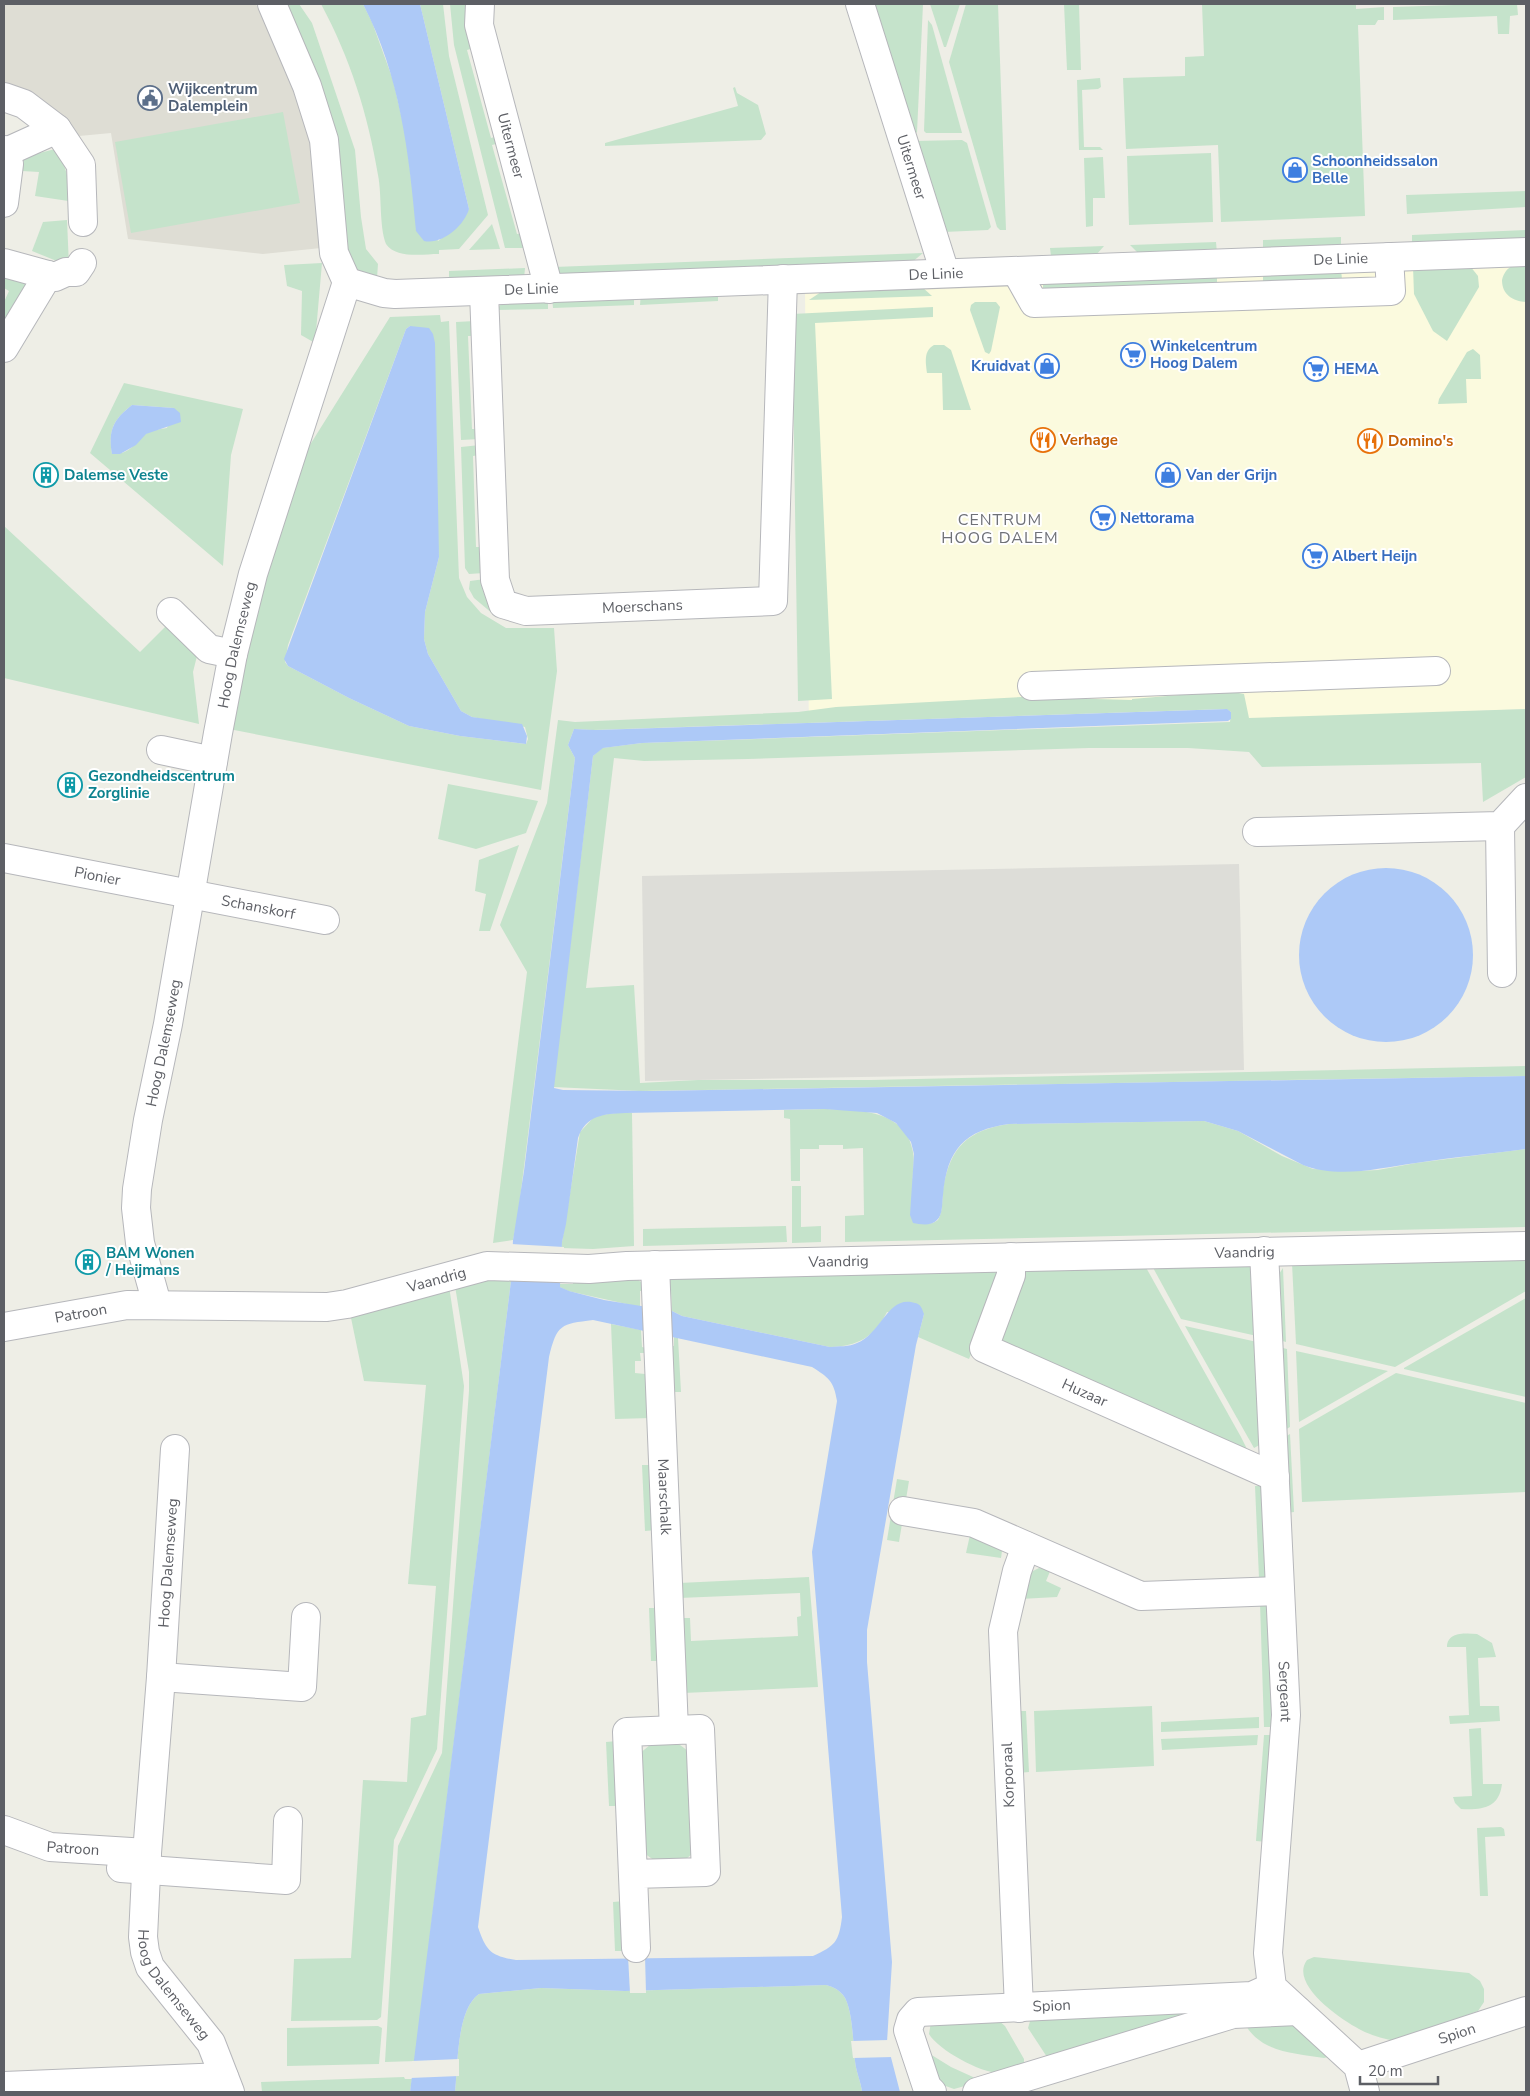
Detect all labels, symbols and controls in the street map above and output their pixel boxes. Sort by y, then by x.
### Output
place label: Wijkcentrum Dalemplein [168,79,258,116]
public building icon: Wijkcentrum Dalemplein [137,85,163,111]
street label: Uitermeer [493,111,529,181]
street label: Uitermeer [892,132,931,203]
place label: Schoonheidssalon Belle [1312,151,1438,188]
shop icon: Schoonheidssalon Belle [1282,157,1308,183]
street label: De Linie [1313,248,1368,270]
street label: De Linie [908,263,964,285]
street label: De Linie [504,278,559,300]
place label: Winkelcentrum Hoog Dalem [1150,336,1257,373]
supermarket icon: Winkelcentrum Hoog Dalem [1120,342,1146,368]
shop icon: Kruidvat [1034,353,1060,379]
place label: Kruidvat [971,356,1030,376]
supermarket icon: HEMA [1303,356,1329,382]
place label: HEMA [1334,359,1380,379]
restaurant icon: Verhage [1030,427,1056,453]
restaurant icon: Domino's [1357,428,1383,454]
place label: Verhage [1059,430,1118,450]
place label: Domino's [1388,431,1453,451]
building icon: Dalemse Veste [33,462,59,488]
shop icon: Van der Grijn [1155,462,1181,488]
place label: Dalemse Veste [64,465,168,485]
place label: Van der Grijn [1185,465,1277,485]
supermarket icon: Nettorama [1090,505,1116,531]
place label: Nettorama [1120,508,1194,528]
district label: CENTRUM HOOG DALEM [941,509,1059,549]
supermarket icon: Albert Heijn [1302,543,1328,569]
place label: Albert Heijn [1332,546,1417,566]
street label: Hoog Dalemseweg [213,579,261,710]
street label: Moerschans [602,595,683,618]
place label: Gezondheidscentrum Zorglinie [88,766,235,803]
building icon: Gezondheidscentrum Zorglinie [57,772,83,798]
street label: Pionier [72,862,123,890]
street label: Schanskorf [220,890,298,924]
street label: Hoog Dalemseweg [141,978,186,1109]
street label: Vaandrig [1213,1242,1275,1263]
place label: BAM Wonen / Heijmans [105,1243,195,1280]
building icon: BAM Wonen / Heijmans [75,1249,101,1275]
street label: Vaandrig [807,1251,869,1272]
street label: Vaandrig [404,1262,468,1298]
street label: Patroon [53,1299,109,1328]
street label: Huzaar [1059,1374,1111,1412]
street label: Maarschalk [653,1458,676,1536]
street label: Hoog Dalemseweg [154,1498,182,1628]
street label: Sergeant [1273,1661,1296,1723]
street label: Korporaal [997,1741,1019,1808]
street label: Patroon [46,1837,100,1860]
street label: Hoog Dalemseweg [133,1929,215,2044]
street label: Spion [1032,1995,1071,2017]
street label: Spion [1436,2018,1478,2049]
scale bar [1360,2054,1438,2086]
text: 20 m [1368,2061,1403,2081]

